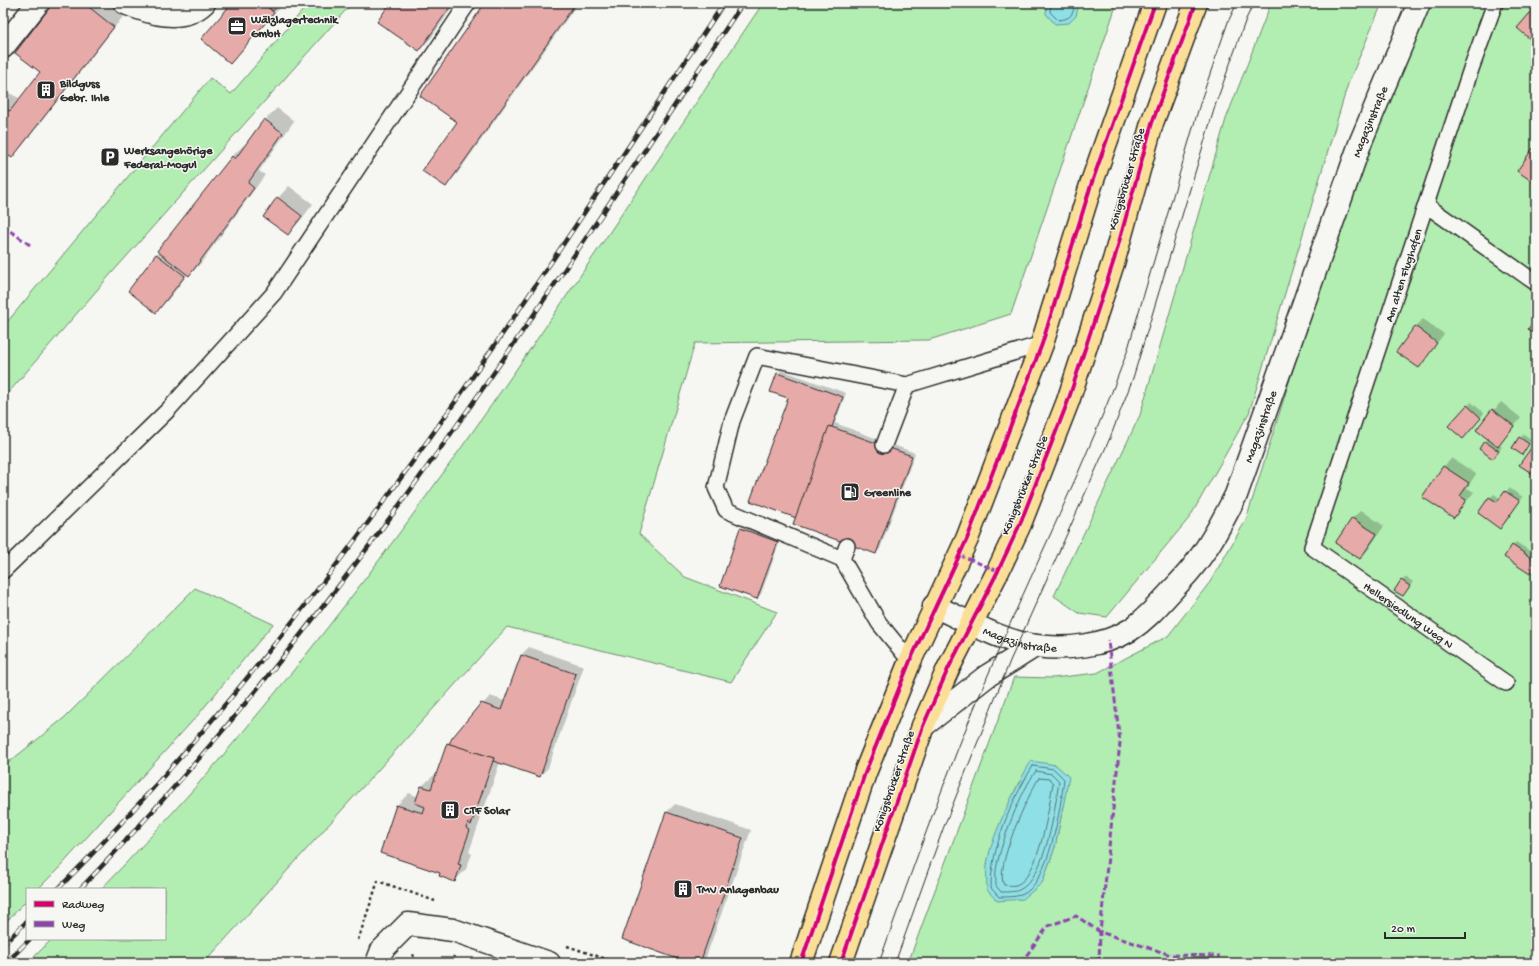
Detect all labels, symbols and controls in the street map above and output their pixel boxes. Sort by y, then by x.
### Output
place label: Wälzlagertechnik GmbH [250,14,339,42]
office icon: Wälzlagertechnik GmbH [226,15,248,37]
place label: Bildguss Gebr. Ihle [59,78,110,106]
building icon: Bildguss Gebr. Ihle [35,79,57,101]
street label: Magazinstraße [1351,84,1393,160]
street label: Königsbrücker Straße [1107,126,1150,233]
place label: Werksangehörige Federal-Mogul [123,145,213,173]
parking icon: Werksangehörige Federal-Mogul [99,146,121,168]
street label: Am alten Flughafen [1383,227,1427,324]
street label: Magazinstraße [1243,388,1282,465]
street label: Königsbrücker Straße [999,433,1053,538]
fuel station icon: Greenline [839,481,861,503]
place label: Greenline [864,487,912,501]
street label: Hellersiedlung Weg N [1360,580,1455,653]
street label: Magazinstraße [980,625,1058,656]
street label: Königsbrücker Straße [871,728,919,834]
building icon: CTF Solar [439,799,461,821]
place label: CTF Solar [463,805,511,819]
building icon: TMV Anlagenbau [672,878,694,900]
place label: TMV Anlagenbau [696,884,779,898]
legend [26,888,166,940]
text: Radweg [62,899,104,913]
scale bar [1385,914,1465,940]
text: Weg [62,919,85,933]
text: 20 m [1391,923,1416,937]

